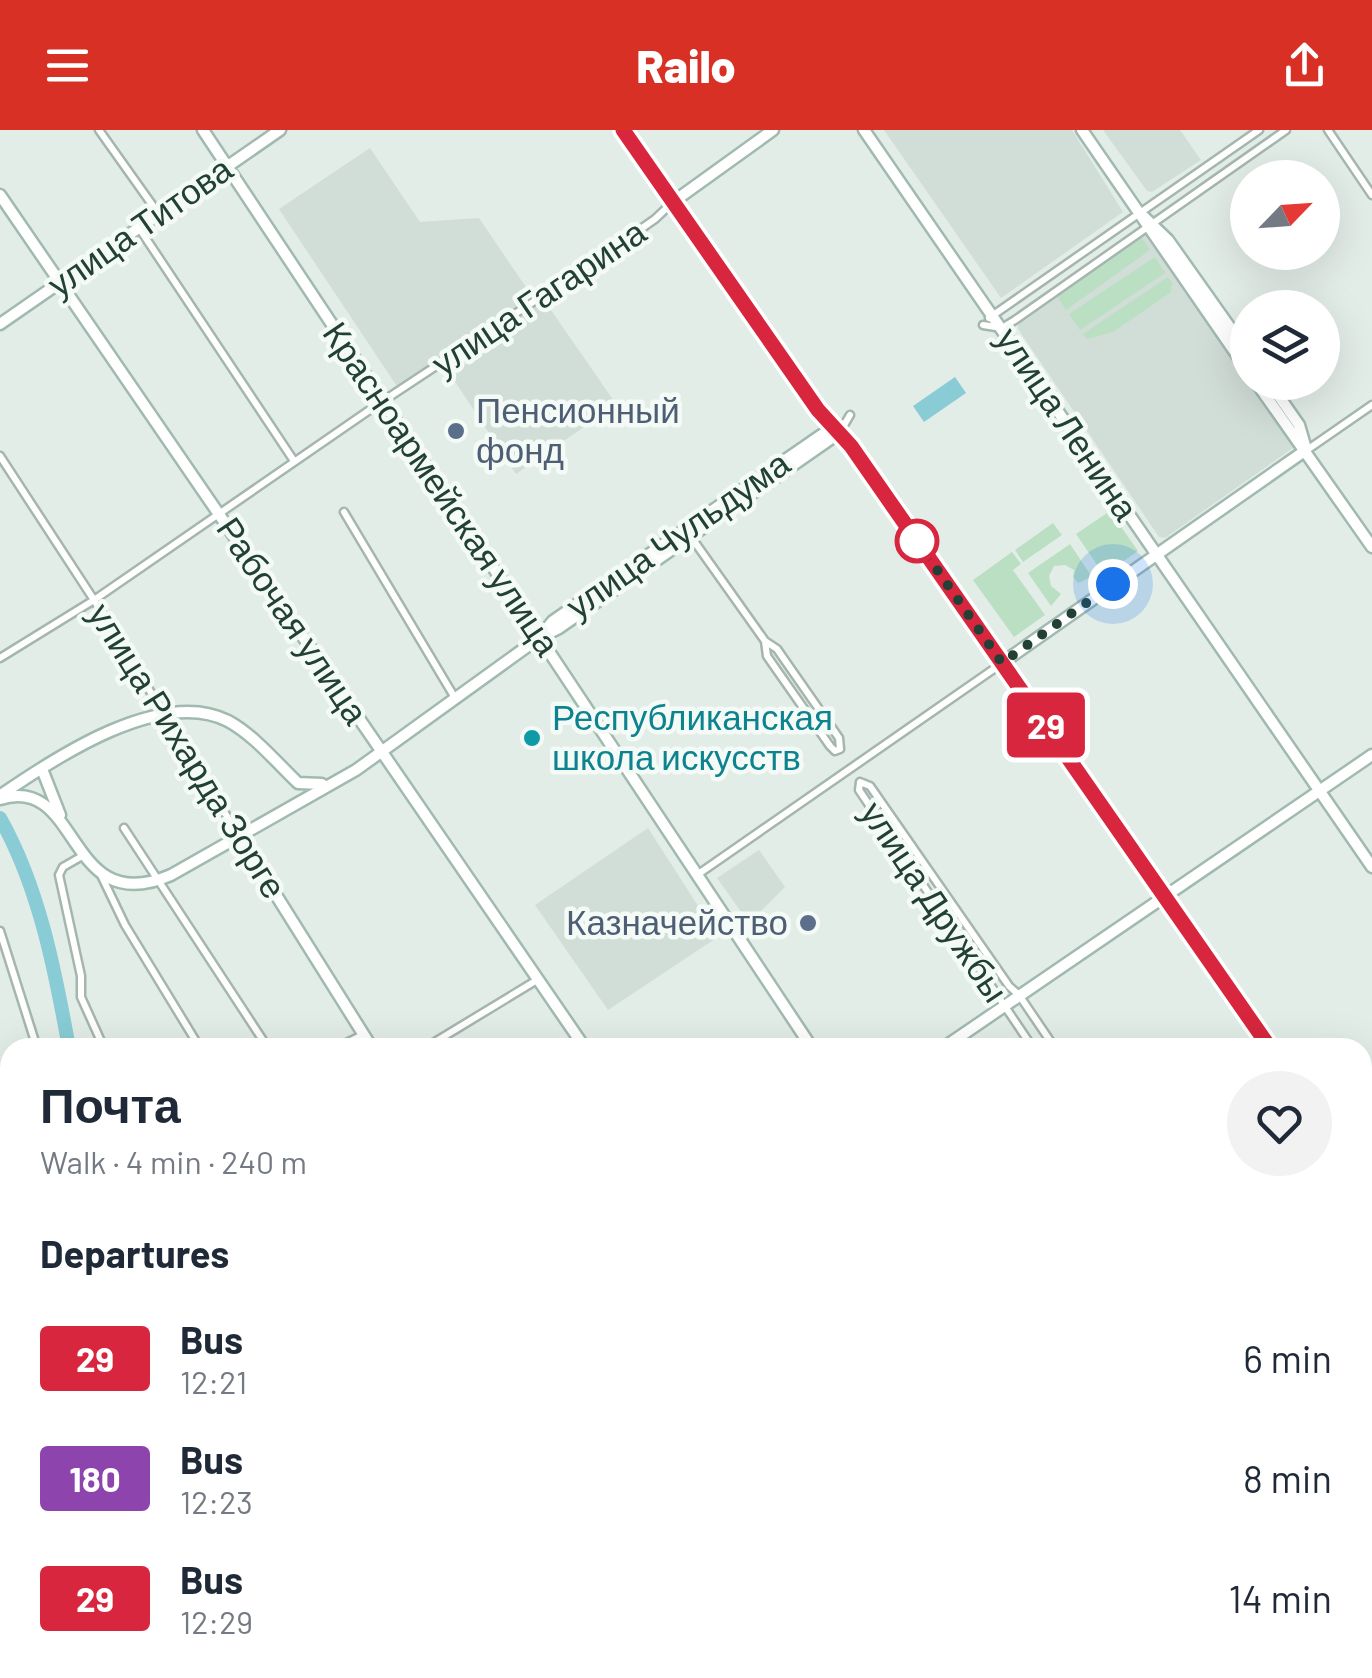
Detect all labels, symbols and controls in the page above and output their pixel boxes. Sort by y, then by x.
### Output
icon: menu [40,38,95,93]
text: Railo [636,38,736,92]
icon: share [1277,38,1332,93]
street label: улица Титова [39,146,240,304]
north arrow [1230,160,1340,270]
map controls [1230,160,1340,400]
street label: улица Гагарина [423,209,653,383]
button: layers [1230,290,1340,400]
street label: Красноармейская улица [315,313,570,663]
street label: улица Ленина [989,319,1149,528]
place label: Пенсионный фонд [476,388,680,470]
marker: Пенсионный фонд [445,420,467,442]
street label: улица Чульдума [557,440,797,626]
street label: Рабочая улица [209,509,379,732]
unlabelled marker [896,520,938,562]
your location [1088,559,1138,609]
street label: улица Рихарда Зорге [81,595,297,905]
line badge: 29 [1001,692,1091,758]
place label: Республиканская школа искусств [552,695,833,777]
text: 29 [1027,704,1065,746]
marker: Республиканская школа искусств [521,727,543,749]
street label: улица Дружбы [853,793,1018,1009]
place label: Казначейство [566,900,788,942]
marker: Казначейство [797,912,819,934]
button: heart [1227,1071,1332,1176]
text: Почта [40,1075,181,1133]
text: Walk · 4 min · 240 m [40,1142,307,1180]
text: Departures [40,1230,229,1276]
text: Bus [180,1316,243,1362]
text: 6 min [1243,1335,1332,1381]
text: 29 [76,1337,114,1379]
text: 12:21 [180,1362,247,1400]
text: Bus [180,1436,243,1482]
text: 8 min [1243,1455,1332,1501]
text: 180 [69,1457,121,1499]
text: 12:23 [180,1482,253,1520]
text: Bus [180,1556,243,1602]
text: 14 min [1229,1575,1332,1621]
text: 29 [76,1577,114,1619]
text: 12:29 [180,1602,253,1640]

